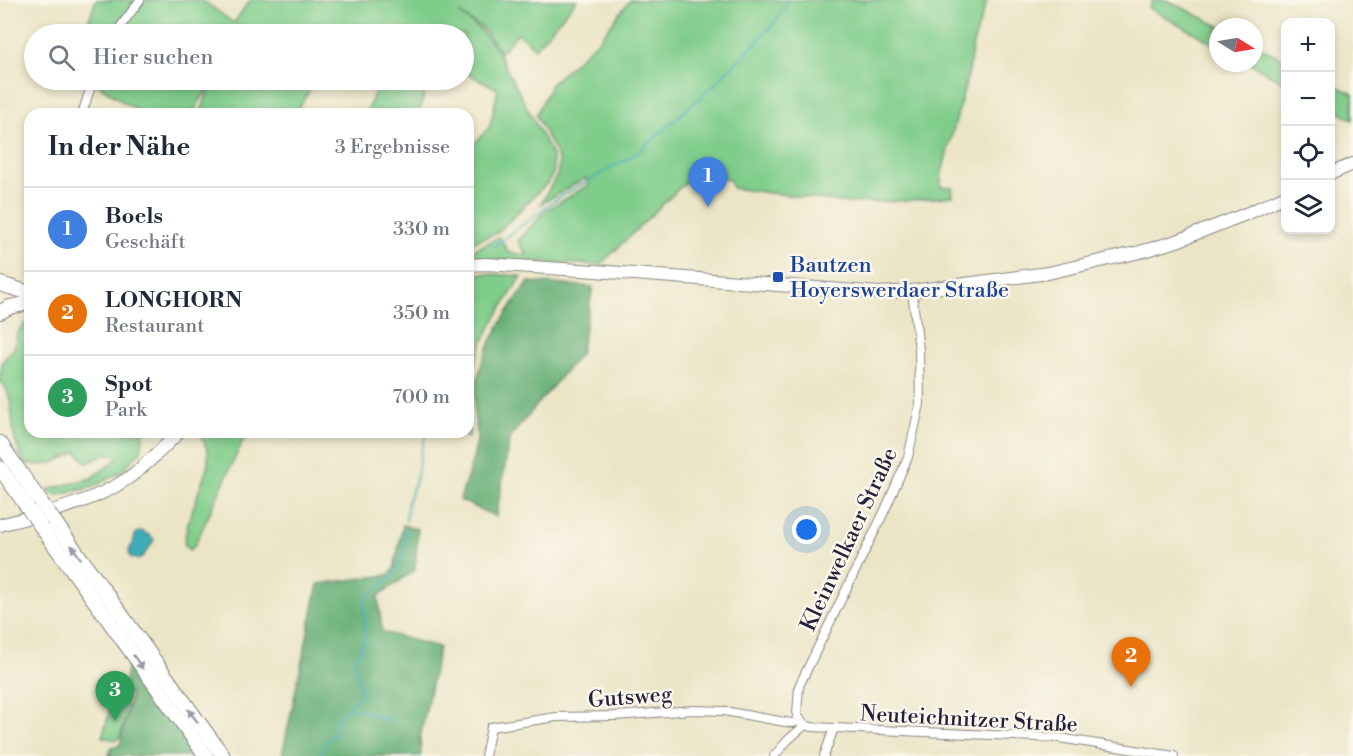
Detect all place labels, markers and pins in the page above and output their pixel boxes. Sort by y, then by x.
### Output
pin: 1 [688,158,728,207]
place label: Bautzen Hoyerswerdaer Straße [789,252,1009,304]
marker: Bautzen Hoyerswerdaer Straße [771,270,785,284]
pin: 2 [1112,638,1150,687]
pin: 3 [96,672,134,721]

